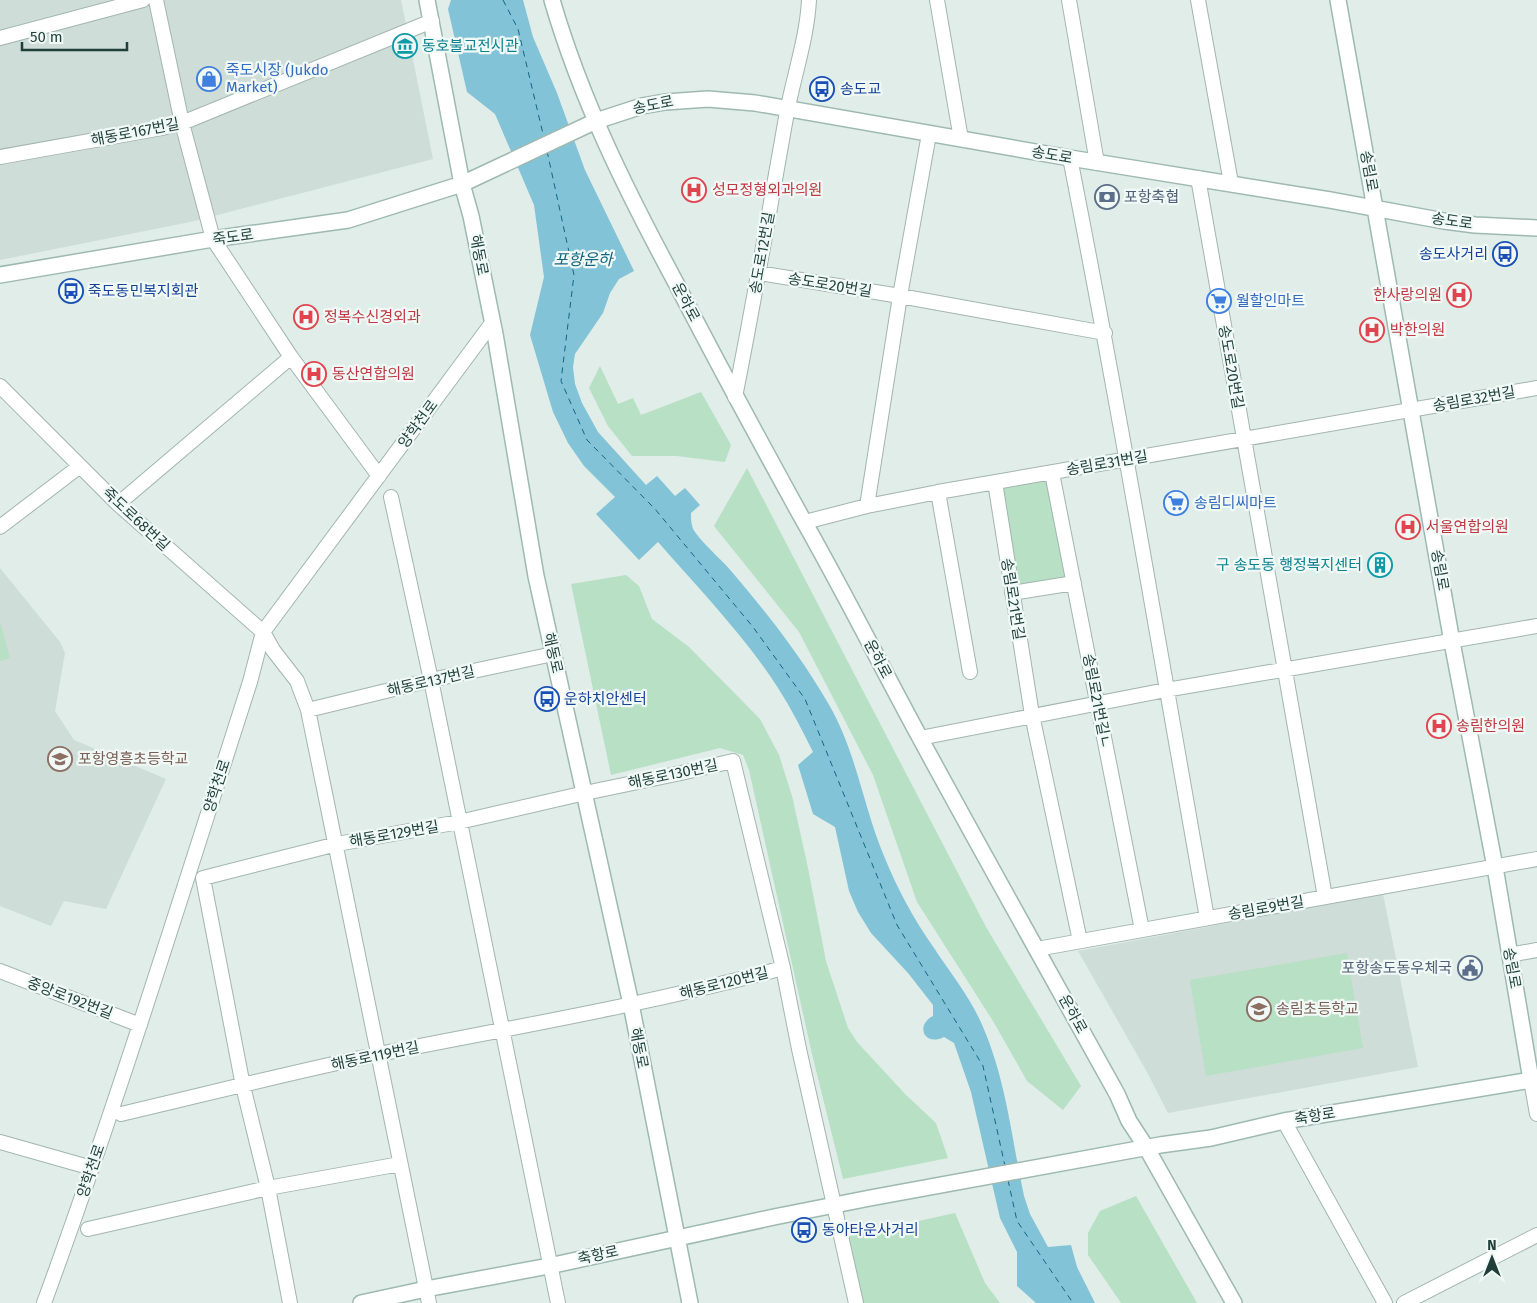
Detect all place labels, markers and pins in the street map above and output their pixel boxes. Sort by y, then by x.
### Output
museum icon: 동호불교전시관 [392,33,418,59]
place label: 동호불교전시관 [422,37,519,55]
place label: 죽도시장 (Jukdo Market) [226,61,329,96]
shop icon: 죽도시장 (Jukdo Market) [196,66,222,92]
bus stop icon: 송도교 [809,76,835,102]
place label: 송도교 [840,80,881,98]
hospital icon: 성모정형외과의원 [681,177,707,203]
place label: 성모정형외과의원 [712,181,822,199]
bank icon: 포항축협 [1094,184,1120,210]
place label: 포항축협 [1124,188,1179,206]
bus stop icon: 송도사거리 [1492,241,1518,267]
place label: 송도사거리 [1419,245,1488,263]
bus stop icon: 죽도동민복지회관 [58,278,84,304]
place label: 죽도동민복지회관 [88,282,199,300]
hospital icon: 한사랑의원 [1446,282,1472,308]
place label: 한사랑의원 [1373,286,1442,304]
supermarket icon: 월할인마트 [1206,288,1232,314]
place label: 월할인마트 [1236,292,1305,310]
hospital icon: 정복수신경외과 [293,304,319,330]
place label: 정복수신경외과 [324,308,421,326]
hospital icon: 박한의원 [1359,317,1385,343]
place label: 박한의원 [1390,321,1445,339]
hospital icon: 동산연합의원 [301,361,327,387]
place label: 동산연합의원 [332,365,415,383]
supermarket icon: 송림디씨마트 [1163,490,1189,516]
place label: 송림디씨마트 [1194,494,1277,512]
hospital icon: 서울연합의원 [1395,514,1421,540]
place label: 서울연합의원 [1426,518,1509,536]
building icon: 구 송도동 행정복지센터 [1367,552,1393,578]
place label: 구 송도동 행정복지센터 [1216,556,1362,574]
bus stop icon: 운하치안센터 [534,686,560,712]
place label: 운하치안센터 [564,690,647,708]
hospital icon: 송림한의원 [1426,713,1452,739]
place label: 송림한의원 [1456,717,1525,735]
school or university icon: 포항영흥초등학교 [47,746,73,772]
place label: 포항영흥초등학교 [78,750,188,768]
public building icon: 포항송도동우체국 [1457,955,1483,981]
place label: 포항송도동우체국 [1342,959,1452,977]
school or university icon: 송림초등학교 [1246,996,1272,1022]
place label: 송림초등학교 [1276,1000,1359,1018]
bus stop icon: 동아타운사거리 [791,1217,817,1243]
place label: 동아타운사거리 [822,1221,919,1239]

